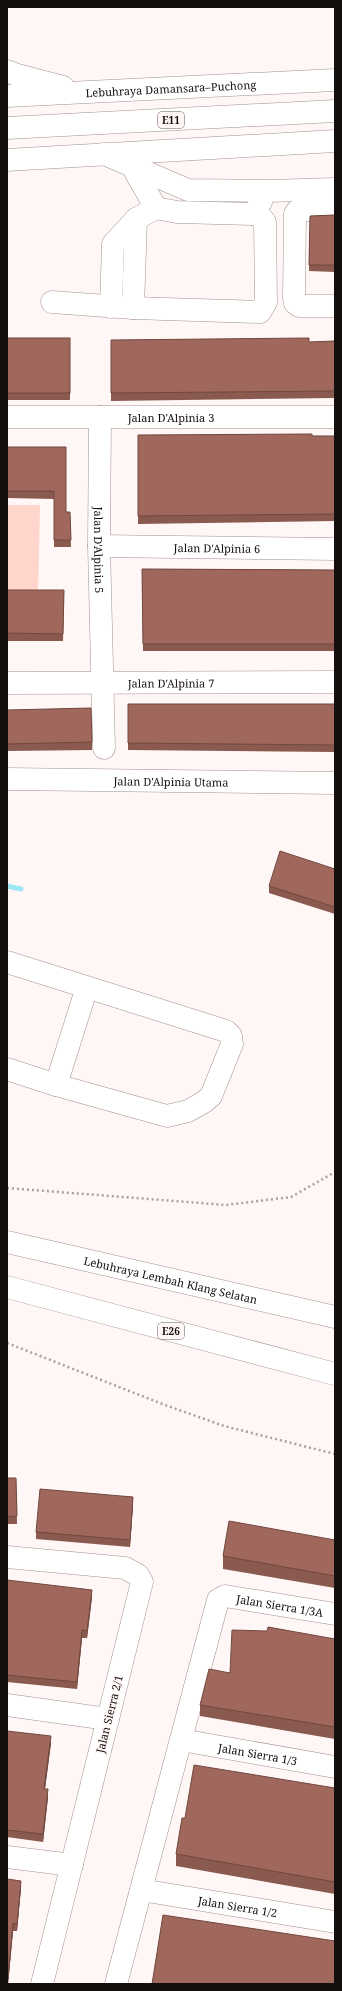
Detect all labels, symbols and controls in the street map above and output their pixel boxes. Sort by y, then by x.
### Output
street label: Lebuhraya Damansara–Puchong [85,76,257,100]
road number: E11 [158,112,184,128]
street label: Jalan D'Alpinia 3 [127,410,214,425]
street label: Jalan D'Alpinia 5 [91,506,108,593]
street label: Jalan D'Alpinia 6 [173,539,260,556]
street label: Jalan D'Alpinia 7 [127,675,214,690]
street label: Jalan D'Alpinia Utama [112,773,229,789]
street label: Lebuhraya Lembah Klang Selatan [82,1252,259,1307]
road number: E26 [158,1323,184,1339]
street label: Jalan Sierra 1/3A [234,1590,325,1619]
street label: Jalan Sierra 2/1 [92,1674,126,1755]
street label: Jalan Sierra 1/3 [216,1739,298,1768]
street label: Jalan Sierra 1/2 [196,1892,278,1920]

